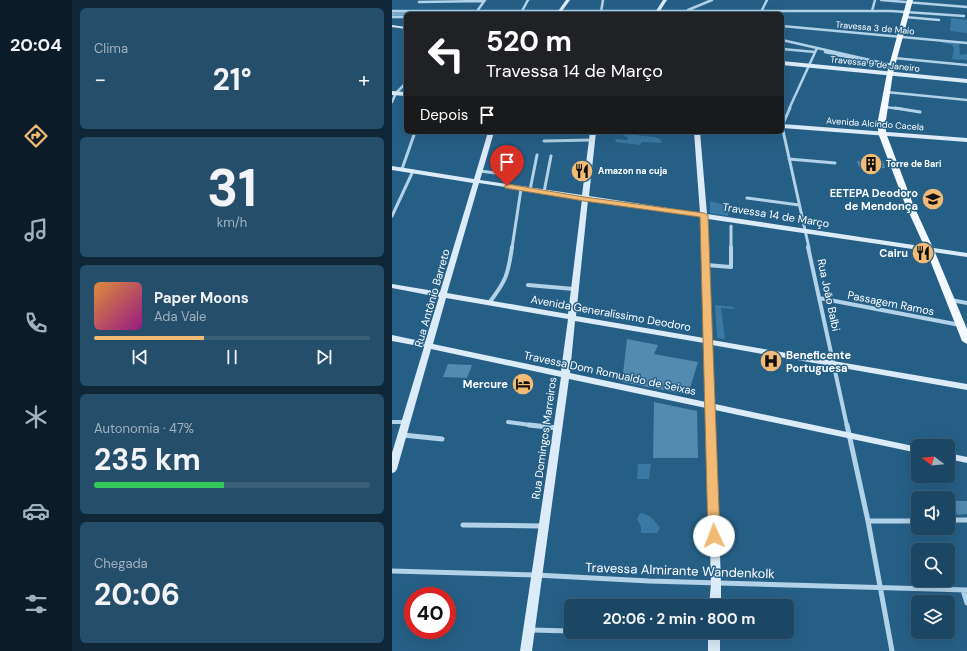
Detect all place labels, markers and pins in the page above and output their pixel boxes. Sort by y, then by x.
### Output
pin [490,145,524,186]
building icon: Torre de Bari [858,151,884,177]
restaurant icon: Amazon na cuja [569,158,595,184]
place label: Torre de Bari [886,158,941,170]
place label: Amazon na cuja [598,165,667,177]
place label: EETEPA Deodoro de Mendonça [830,186,918,213]
school or university icon: EETEPA Deodoro de Mendonça [920,186,946,212]
restaurant icon: Cairu [910,240,936,266]
place label: Cairu [879,246,908,260]
hospital icon: Beneficente Portuguesa [758,348,784,374]
place label: Beneficente Portuguesa [786,348,851,375]
hotel icon: Mercure [510,371,536,397]
place label: Mercure [463,377,508,391]

